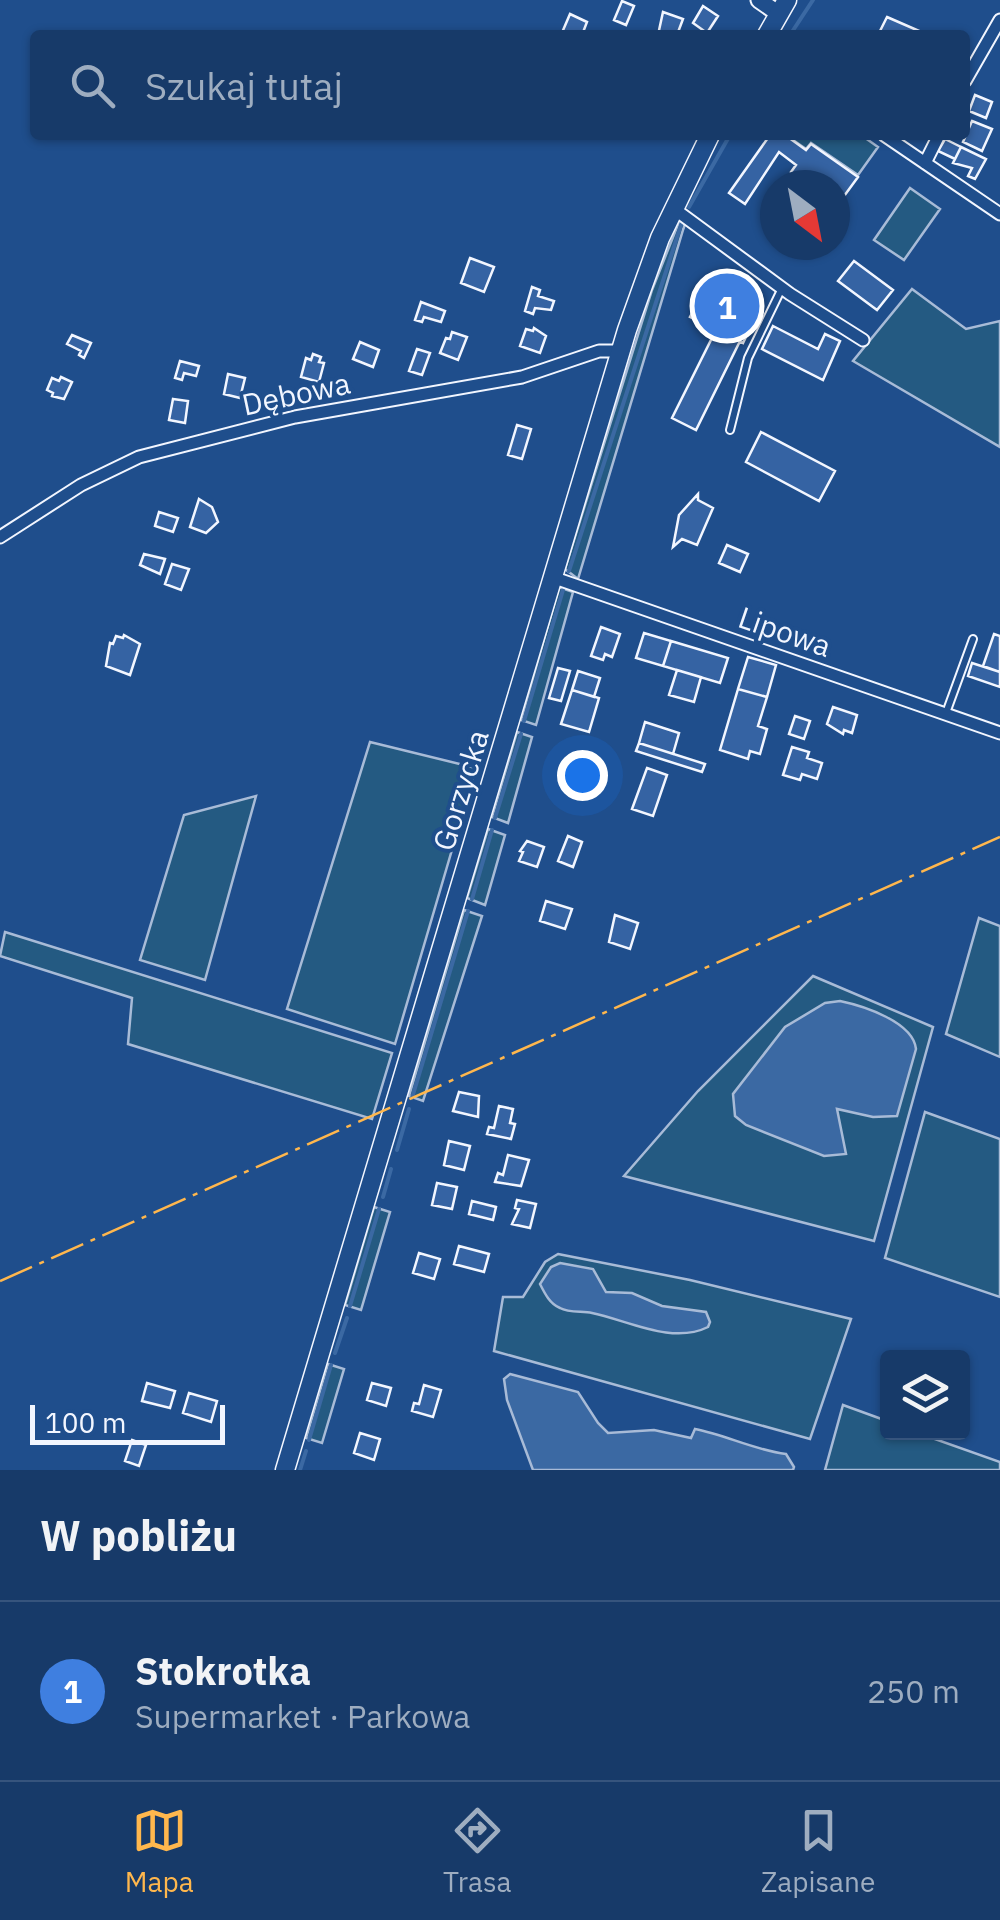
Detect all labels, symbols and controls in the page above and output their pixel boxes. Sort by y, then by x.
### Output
search box [30,30,970,140]
icon: search [65,58,120,113]
text: Szukaj tutaj [145,61,343,110]
north arrow [760,170,850,260]
pin: 1 [694,268,760,344]
street label: Dębowa [238,363,354,423]
street label: Lipowa [734,597,836,665]
street label: Gorzycka [423,725,497,855]
your location [557,750,608,801]
map controls [880,1350,970,1440]
button: layers [880,1350,970,1440]
scale bar [30,1400,225,1444]
text: 100 m [45,1404,126,1441]
text: W pobliżu [40,1508,237,1563]
text: Stokrotka [135,1646,311,1695]
text: 1 [63,1670,82,1712]
text: 250 m [867,1670,960,1712]
text: Supermarket · Parkowa [135,1695,470,1737]
tab: Mapa [125,1803,194,1900]
tab: Trasa [443,1803,512,1900]
tab: Zapisane [761,1803,875,1900]

